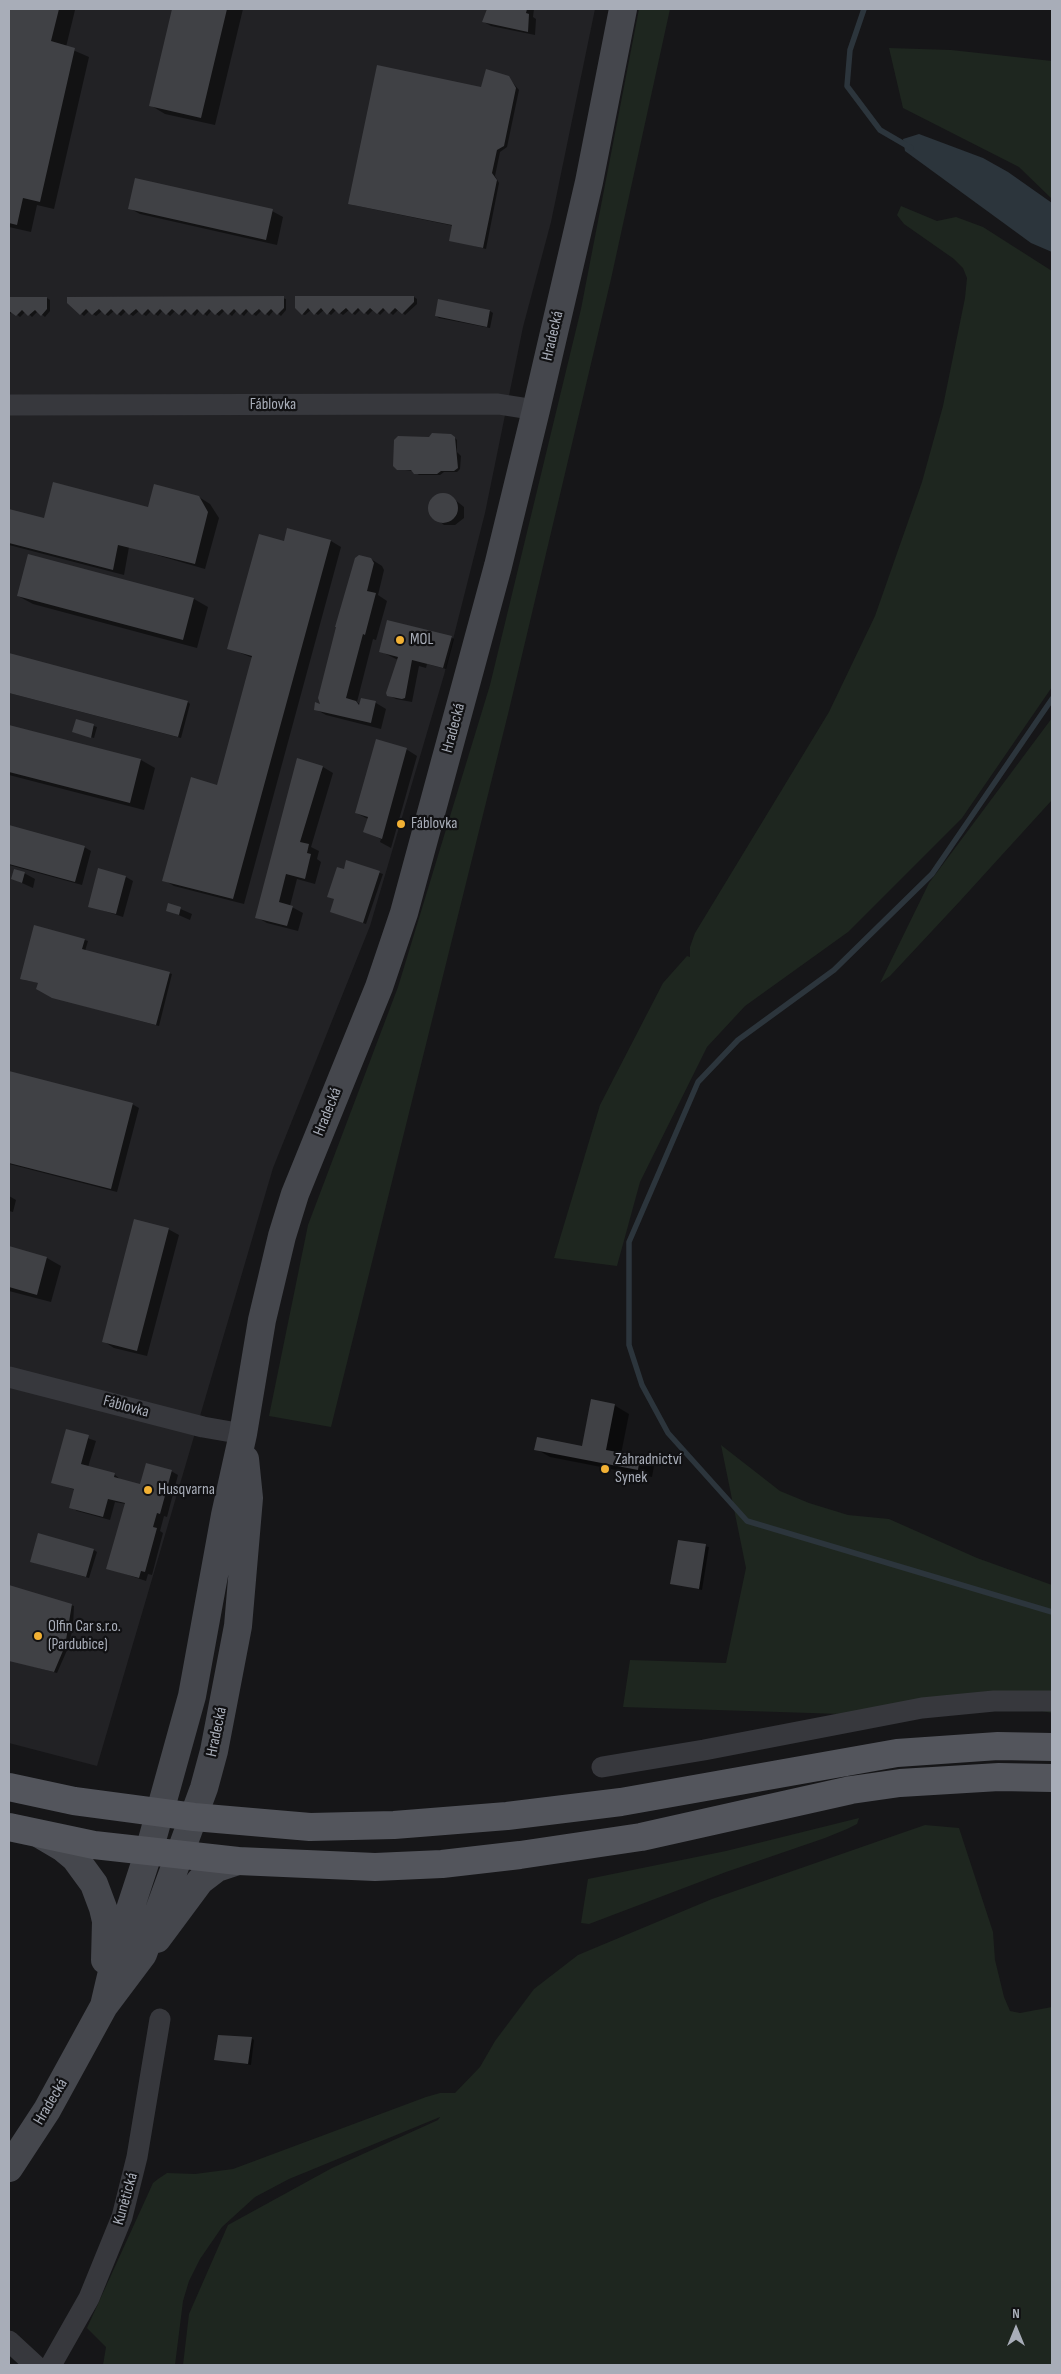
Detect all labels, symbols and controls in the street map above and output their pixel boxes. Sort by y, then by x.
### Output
street label: Hradecká [538,309,568,363]
street label: Fáblovka [250,395,296,415]
place label: MOL [410,630,433,650]
marker: MOL [394,634,406,646]
street label: Hradecká [438,701,470,755]
place label: Fáblovka [411,814,458,834]
marker: Fáblovka [395,818,407,830]
street label: Hradecká [310,1085,346,1139]
street label: Fáblovka [101,1392,151,1422]
place label: Zahradnictví Synek [615,1450,682,1488]
marker: Zahradnictví Synek [599,1463,611,1475]
place label: Husqvarna [158,1480,215,1500]
marker: Husqvarna [142,1484,154,1496]
place label: Olfin Car s.r.o. (Pardubice) [48,1617,121,1655]
marker: Olfin Car s.r.o. (Pardubice) [32,1630,44,1642]
street label: Hradecká [202,1705,232,1759]
street label: Hradecká [30,2075,72,2129]
street label: Kunětická [109,2171,143,2227]
north arrow [991,2304,1041,2354]
text: N [1012,2305,1020,2322]

